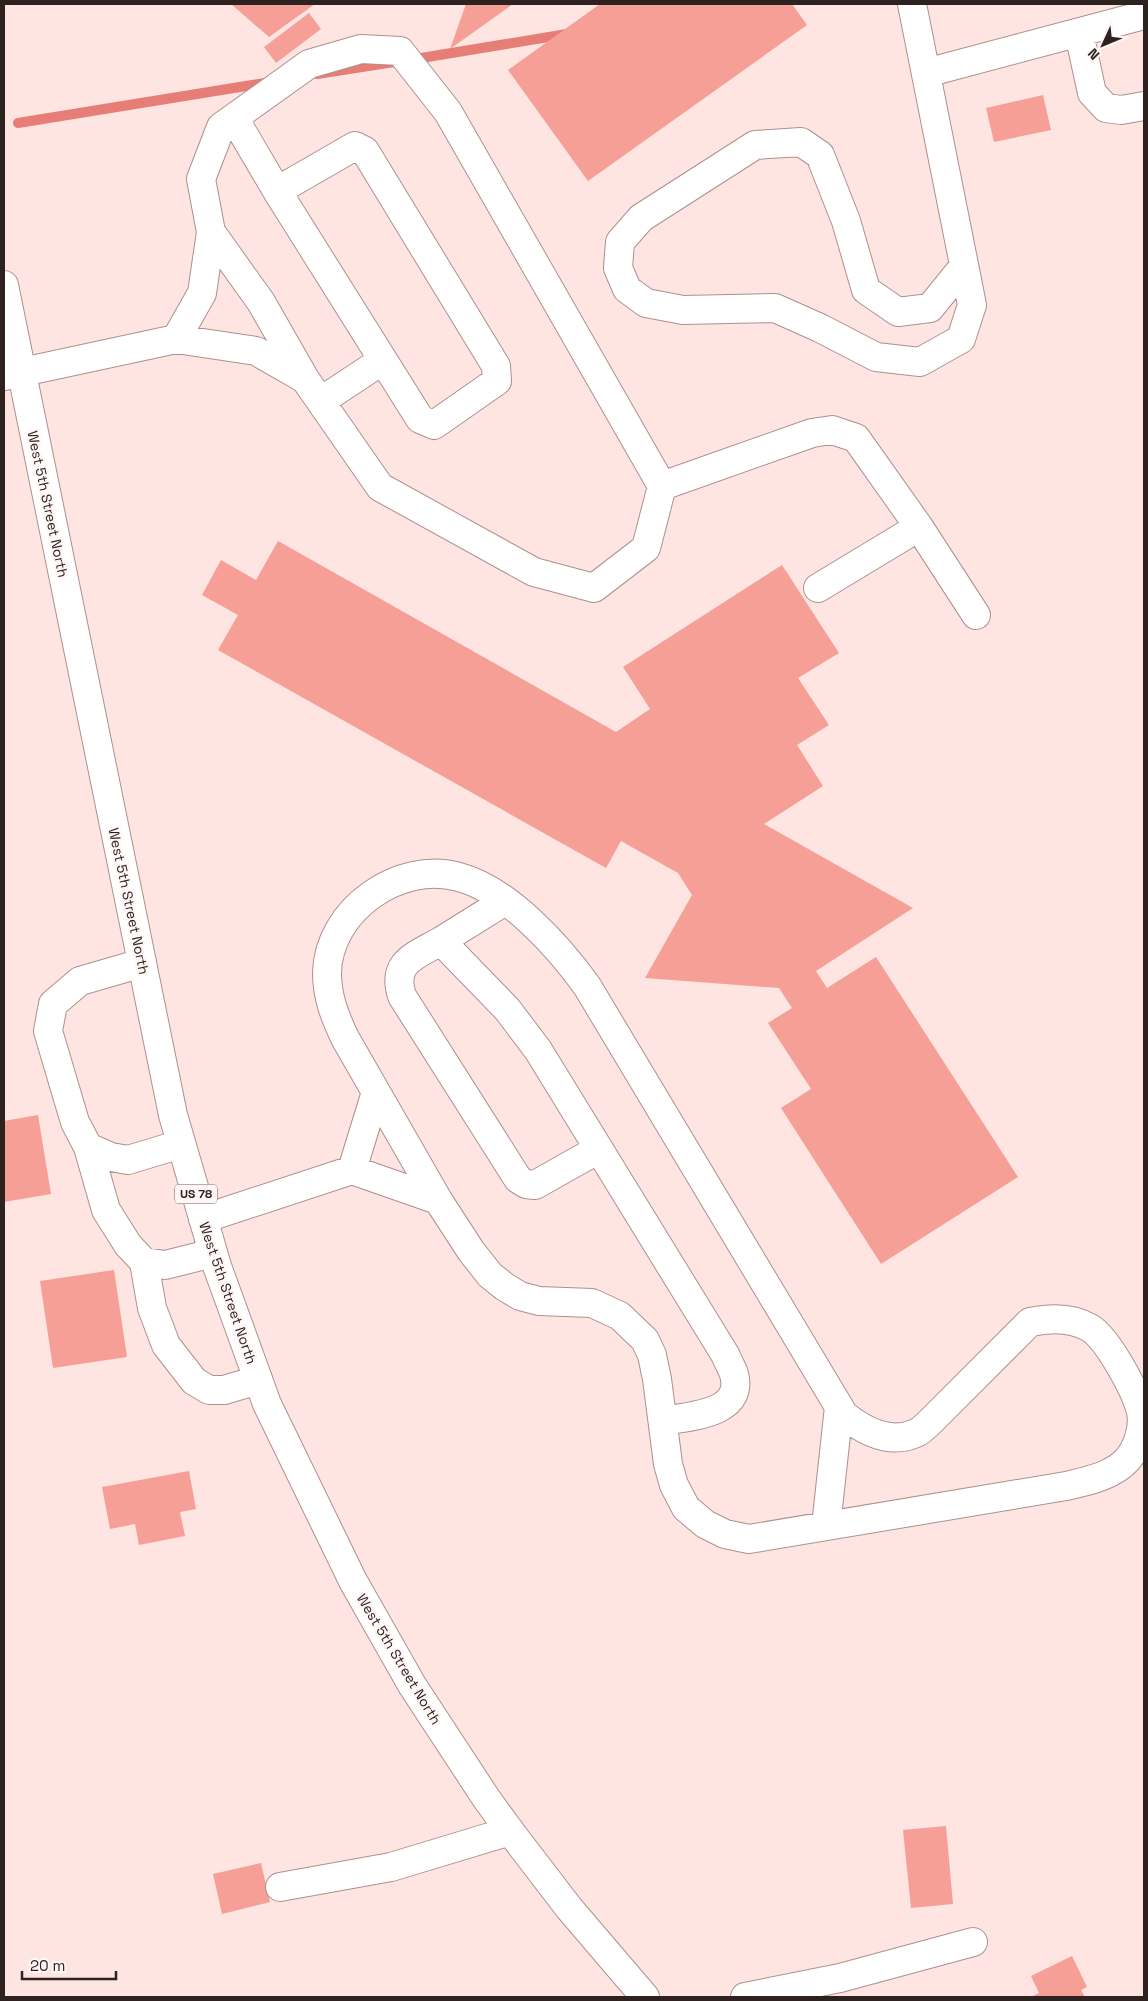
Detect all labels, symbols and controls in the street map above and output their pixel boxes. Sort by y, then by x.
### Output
north arrow [1078,20,1128,70]
text: N [1084,44,1103,64]
street label: West 5th Street North [24,429,72,579]
street label: West 5th Street North [105,826,153,976]
road number: US 78 [175,1184,217,1204]
street label: West 5th Street North [195,1220,261,1366]
street label: West 5th Street North [353,1590,445,1728]
scale bar [22,1948,116,1980]
text: 20 m [30,1956,65,1975]

